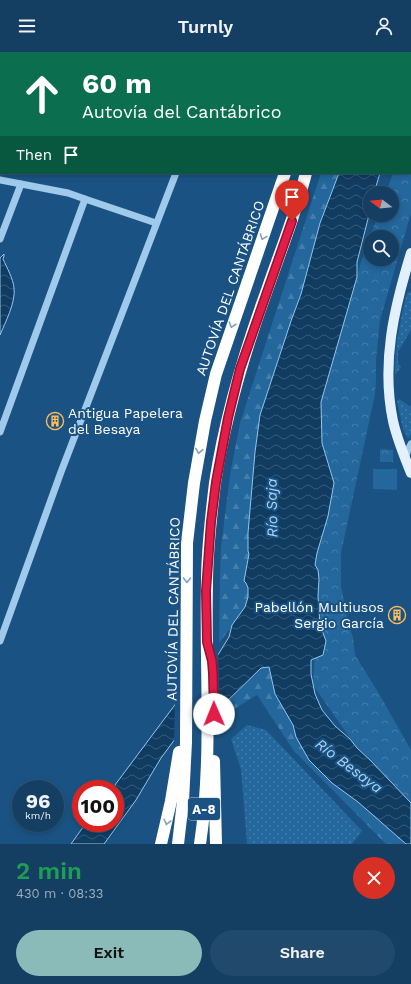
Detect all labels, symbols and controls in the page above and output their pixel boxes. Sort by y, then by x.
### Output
icon: menu [16,15,38,37]
icon: person [373,15,395,37]
text: Turnly [178,16,233,37]
text: 60 m [82,67,152,100]
icon: ahead [16,68,68,120]
text: Autovía del Cantábrico [82,101,282,122]
icon: arrive [60,144,82,166]
text: Then [16,146,52,164]
pin [275,180,309,221]
icon: arrive [281,186,303,208]
north arrow [363,186,399,222]
map controls [363,186,399,266]
street label: AUTOVÍA DEL CANTÁBRICO [192,198,268,378]
button: search [363,230,399,266]
one-way arrow [260,233,268,240]
one-way arrow [229,321,237,328]
place label: Antigua Papelera del Besaya [68,405,183,437]
building icon: Antigua Papelera del Besaya [45,411,65,431]
one-way arrow [195,447,204,454]
water label: Río Saja [262,478,282,538]
street label: AUTOVÍA DEL CANTÁBRICO [163,517,183,701]
one-way arrow [183,577,191,583]
place label: Pabellón Multiusos Sergio García [254,599,384,631]
building icon: Pabellón Multiusos Sergio García [387,605,407,625]
position arrow [193,693,235,735]
water label: Río Besaya [312,735,386,797]
speed limit sign: 100 [72,780,124,832]
text: 96 [26,789,50,813]
road number: A-8 [188,798,220,820]
text: km/h [25,810,51,821]
one-way arrow [163,819,171,826]
text: 2 min [16,857,82,885]
button: close [353,857,395,899]
text: 430 m · 08:33 [16,886,103,901]
button: Exit [16,930,202,976]
button: Share [210,930,395,976]

